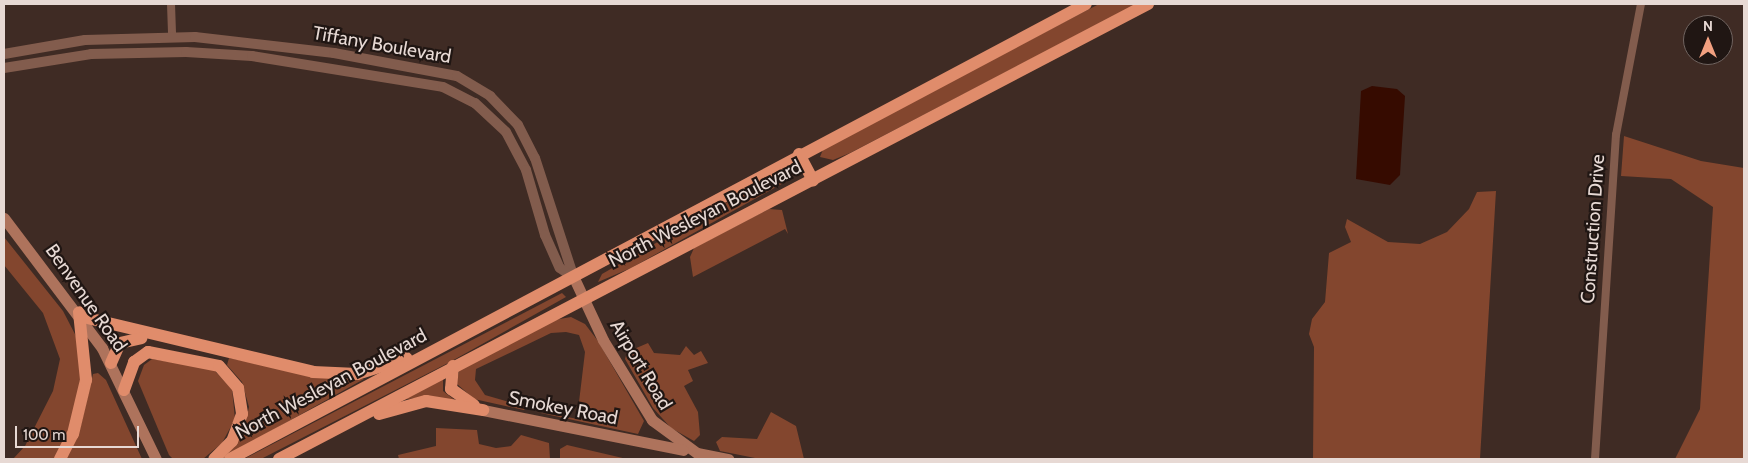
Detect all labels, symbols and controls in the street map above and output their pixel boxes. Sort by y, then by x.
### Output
north arrow [1683,15,1733,65]
text: N [1703,17,1713,35]
street label: Tiffany Boulevard [311,22,453,68]
street label: Construction Drive [1576,154,1610,304]
street label: North Wesleyan Boulevard [605,155,805,273]
street label: Benvenue Road [40,240,132,356]
street label: Airport Road [605,316,677,414]
street label: North Wesleyan Boulevard [231,324,431,444]
street label: Smokey Road [506,386,620,430]
scale bar [18,416,141,448]
text: 100 m [23,426,65,444]

